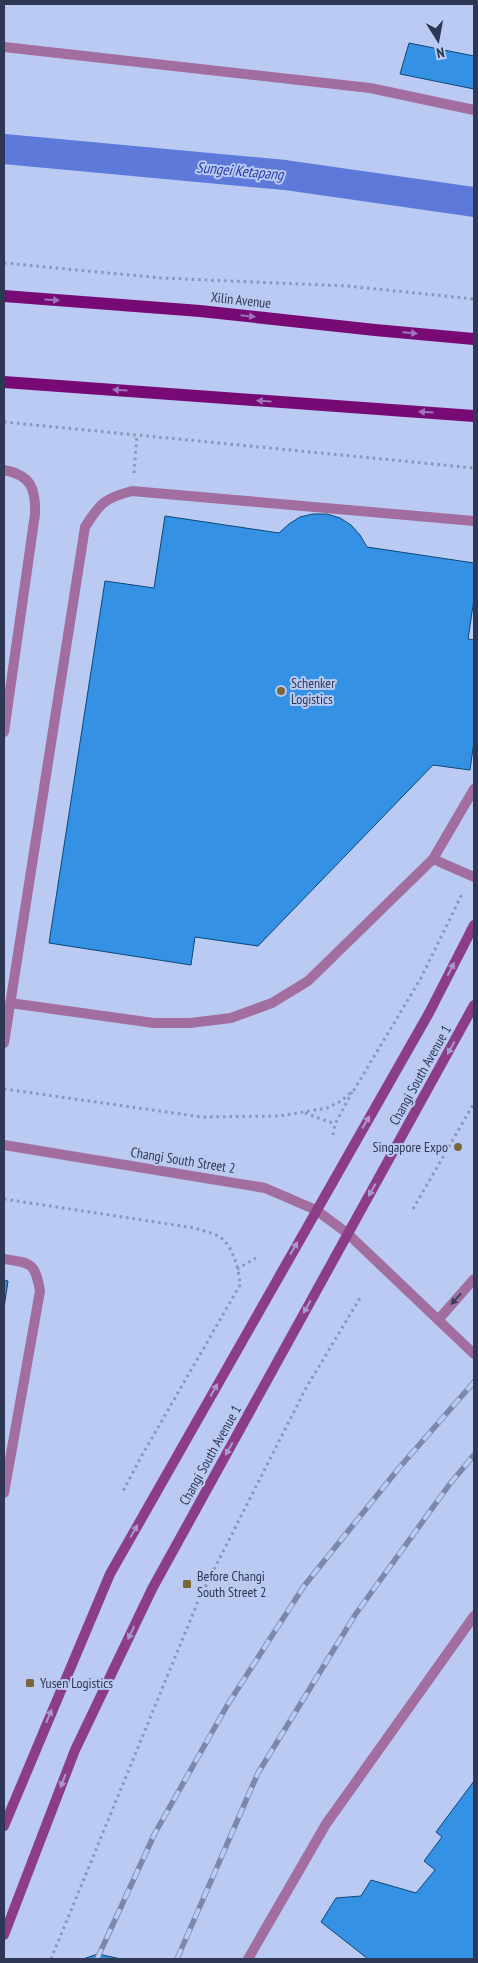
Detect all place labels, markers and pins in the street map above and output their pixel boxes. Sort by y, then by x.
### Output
place label: Schenker Logistics [291,674,335,708]
marker: Schenker Logistics [275,685,287,697]
place label: Singapore Expo [373,1138,448,1156]
marker: Singapore Expo [452,1141,464,1153]
place label: Before Changi South Street 2 [197,1567,266,1601]
marker: Before Changi South Street 2 [181,1578,193,1590]
place label: Yusen Logistics [40,1674,113,1692]
marker: Yusen Logistics [24,1677,36,1689]

